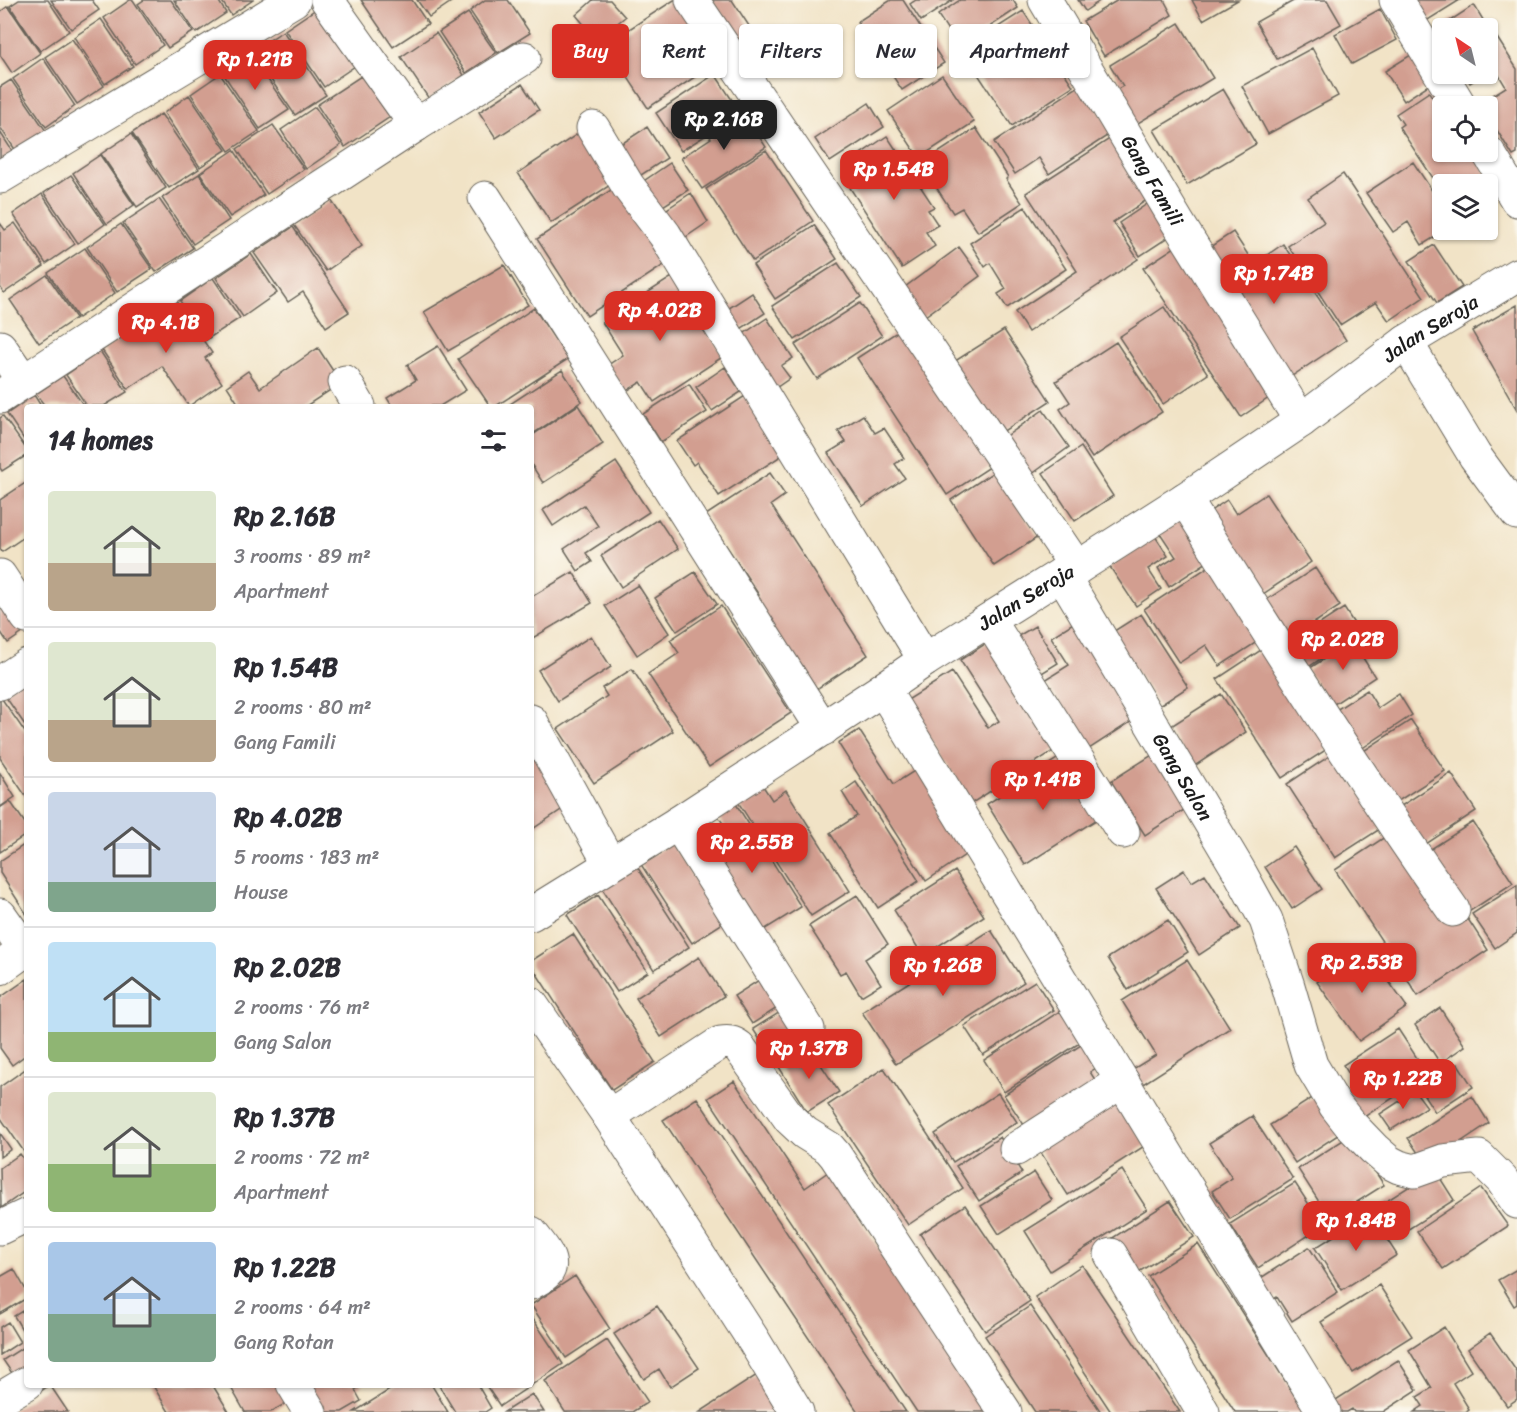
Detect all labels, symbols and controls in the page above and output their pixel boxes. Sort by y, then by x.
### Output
north arrow [1432,18,1498,84]
map controls [1432,18,1498,240]
chip: Buy [552,24,629,78]
chip: Rent [641,24,727,78]
chip: Filters [739,24,843,78]
chip: New [855,24,937,78]
chip: Apartment [949,24,1090,78]
pin: Rp 1.21B [193,40,317,91]
text: Rp 1.21B [217,42,293,77]
button: locate [1432,96,1498,162]
pin: Rp 2.16B [662,100,786,151]
text: Rp 2.16B [685,102,763,137]
street label: Gang Famili [1111,128,1194,235]
pin: Rp 1.54B [832,150,956,201]
text: Rp 1.54B [854,152,934,187]
button: layers [1432,174,1498,240]
pin: Rp 1.74B [1212,254,1336,305]
text: Rp 1.74B [1234,256,1314,291]
street label: Jalan Seroja [1374,285,1486,373]
pin: Rp 4.02B [598,291,722,342]
text: Rp 4.02B [618,293,702,328]
pin: Rp 4.1B [111,303,221,354]
text: Rp 4.1B [132,305,200,340]
text: 14 homes [48,417,153,463]
icon: filters [477,424,510,457]
text: Rp 2.16B [234,493,335,539]
icon: home [96,515,168,587]
text: 3 rooms · 89 m² [234,539,371,574]
street label: Jalan Seroja [970,554,1080,641]
text: Apartment [234,574,328,609]
pin: Rp 2.02B [1281,620,1405,671]
text: Rp 2.02B [1302,622,1384,657]
text: Rp 1.54B [234,644,338,690]
icon: home [96,666,168,738]
text: 2 rooms · 80 m² [234,690,372,725]
text: Gang Famili [234,725,336,760]
street label: Gang Salon [1142,726,1223,828]
pin: Rp 1.41B [981,760,1105,811]
text: Rp 1.41B [1005,762,1081,797]
text: Rp 4.02B [234,794,342,840]
icon: home [96,816,168,888]
pin: Rp 2.55B [690,823,814,874]
text: Rp 2.55B [711,825,793,860]
text: 5 rooms · 183 m² [234,840,379,875]
text: House [234,875,288,910]
pin: Rp 2.53B [1300,943,1424,994]
text: Rp 2.02B [234,944,341,990]
text: Rp 2.53B [1321,945,1403,980]
pin: Rp 1.26B [881,946,1005,997]
text: Rp 1.26B [904,948,982,983]
icon: home [96,966,168,1038]
text: 2 rooms · 76 m² [234,990,370,1025]
text: Gang Salon [234,1025,332,1060]
pin: Rp 1.37B [747,1029,871,1080]
text: Rp 1.37B [770,1031,848,1066]
pin: Rp 1.22B [1341,1059,1465,1110]
text: Rp 1.22B [1364,1061,1442,1096]
text: Rp 1.37B [234,1094,335,1140]
icon: home [96,1116,168,1188]
text: 2 rooms · 72 m² [234,1140,370,1175]
text: Apartment [234,1175,328,1210]
pin: Rp 1.84B [1294,1201,1418,1252]
text: Rp 1.84B [1316,1203,1396,1238]
text: Rp 1.22B [234,1244,336,1290]
icon: home [96,1266,168,1338]
text: 2 rooms · 64 m² [234,1290,371,1325]
text: Gang Rotan [234,1325,334,1360]

